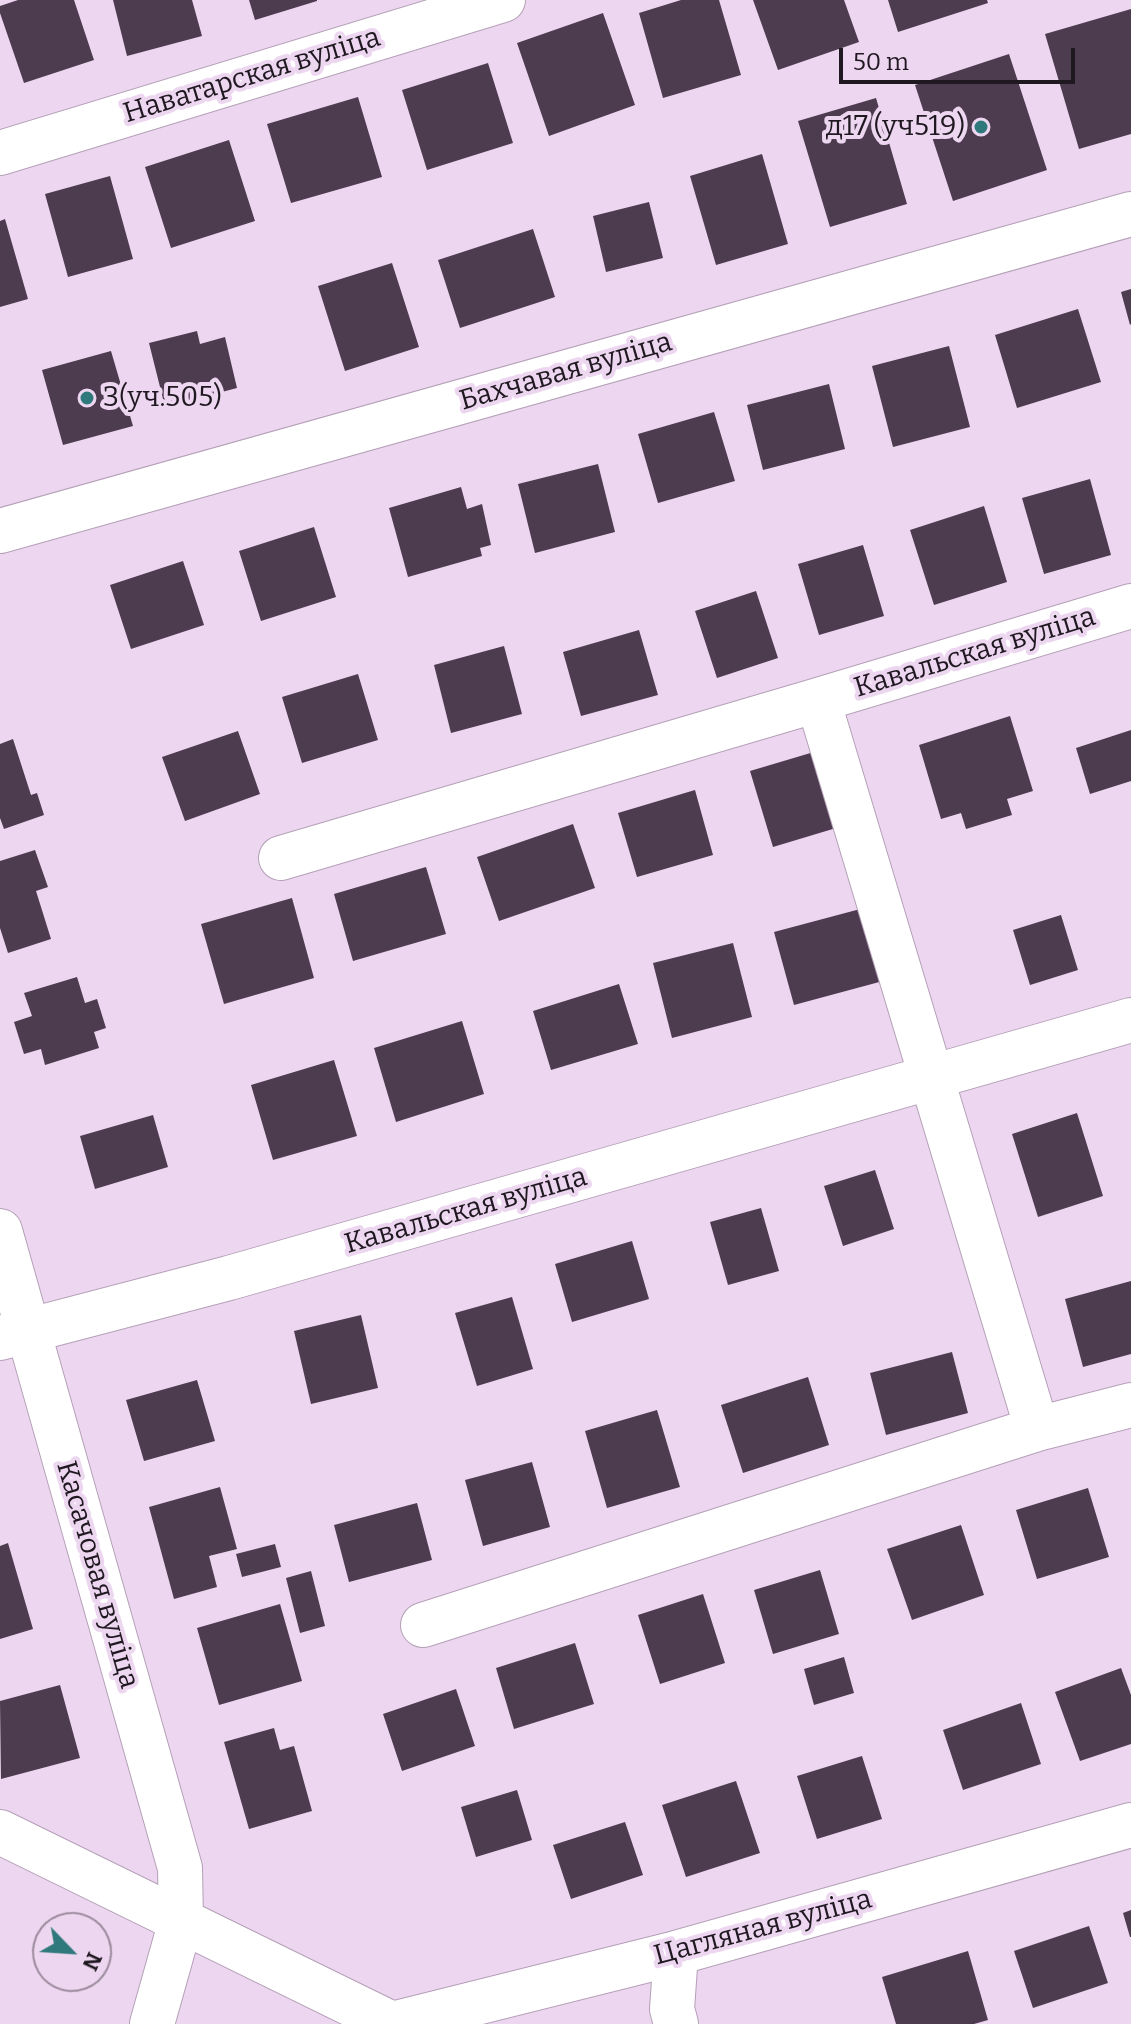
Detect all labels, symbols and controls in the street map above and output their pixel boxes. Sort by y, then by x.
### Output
street label: Наватарская вуліца [120,21,384,131]
scale bar [843,32,1079,82]
text: 50 m [853,48,909,76]
place label: д17 (уч519) [826,110,965,144]
marker: д17 (уч519) [972,118,990,136]
street label: Бахчавая вуліца [456,326,676,418]
place label: 3(уч.505) [103,381,222,415]
marker: 3(уч.505) [78,389,96,407]
street label: Кавальская вуліца [850,600,1100,706]
street label: Кавальская вуліца [341,1160,591,1262]
street label: Касачовая вуліца [48,1457,146,1693]
street label: Цагляная вуліца [650,1883,876,1973]
north arrow [32,1912,112,1992]
text: N [77,1948,108,1975]

